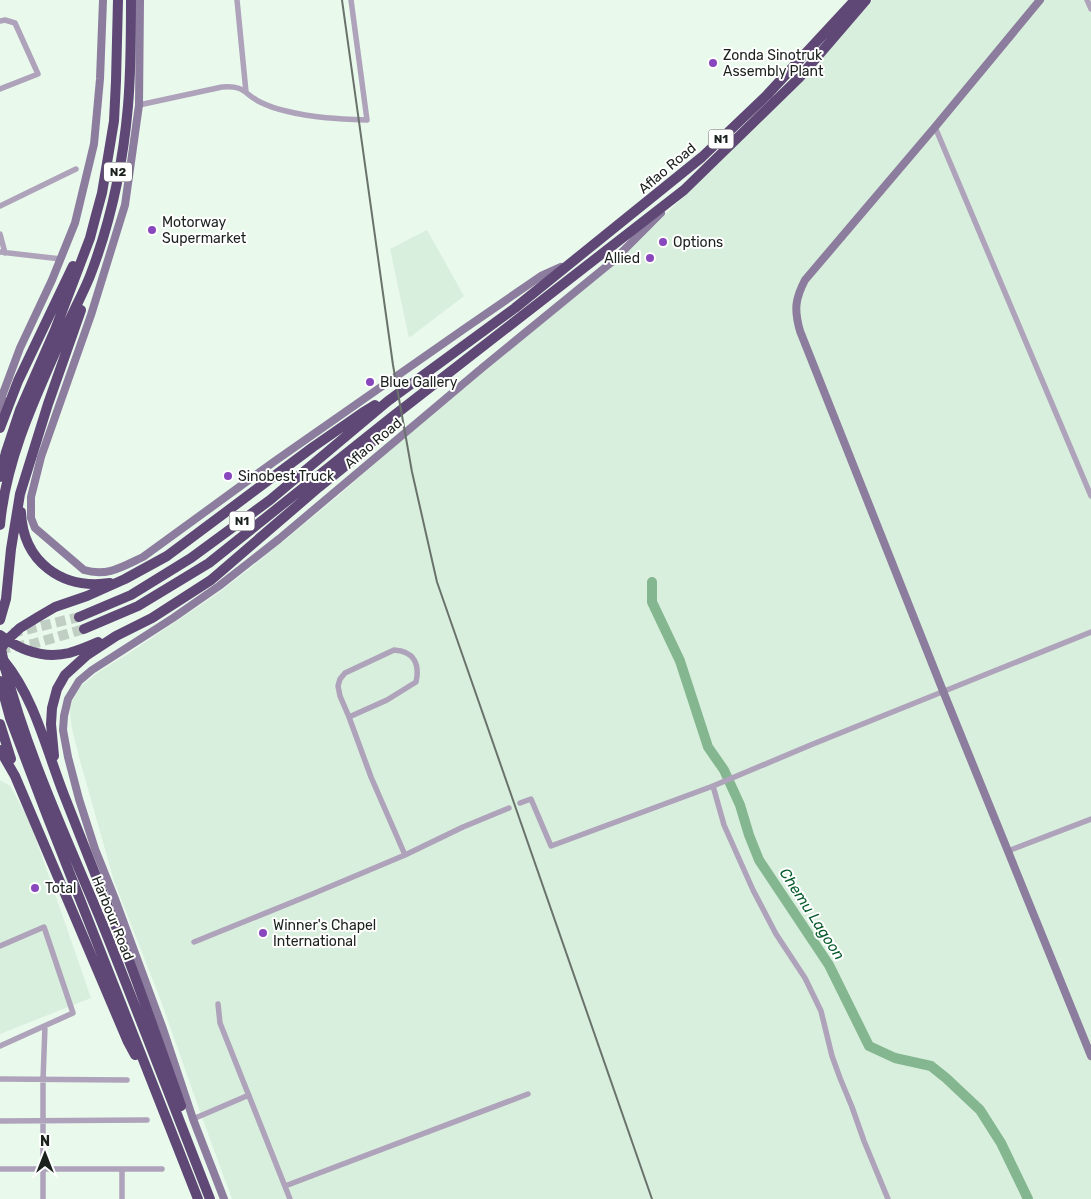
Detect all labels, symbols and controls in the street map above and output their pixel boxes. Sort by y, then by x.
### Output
place label: Zonda Sinotruk Assembly Plant [723,47,824,80]
marker: Zonda Sinotruk Assembly Plant [707,57,719,69]
road number: N1 [708,130,734,148]
street label: Aflao Road [635,139,700,197]
road number: N2 [104,162,132,182]
place label: Motorway Supermarket [162,214,247,247]
marker: Motorway Supermarket [146,224,158,236]
place label: Options [673,234,723,251]
marker: Options [657,236,669,248]
place label: Allied [604,250,640,267]
marker: Allied [644,252,656,264]
place label: Blue Gallery [380,374,458,391]
marker: Blue Gallery [364,376,376,388]
street label: Aflao Road [341,414,406,472]
place label: Sinobest Truck [238,468,335,485]
marker: Sinobest Truck [222,470,234,482]
road number: N1 [230,512,254,530]
water label: Chemu Lagoon [776,865,848,963]
street label: Harbour Road [88,874,137,963]
place label: Total [45,880,76,897]
marker: Total [29,882,41,894]
place label: Winner's Chapel International [273,917,376,950]
marker: Winner's Chapel International [257,927,269,939]
north arrow [20,1129,70,1179]
text: N [40,1133,50,1150]

